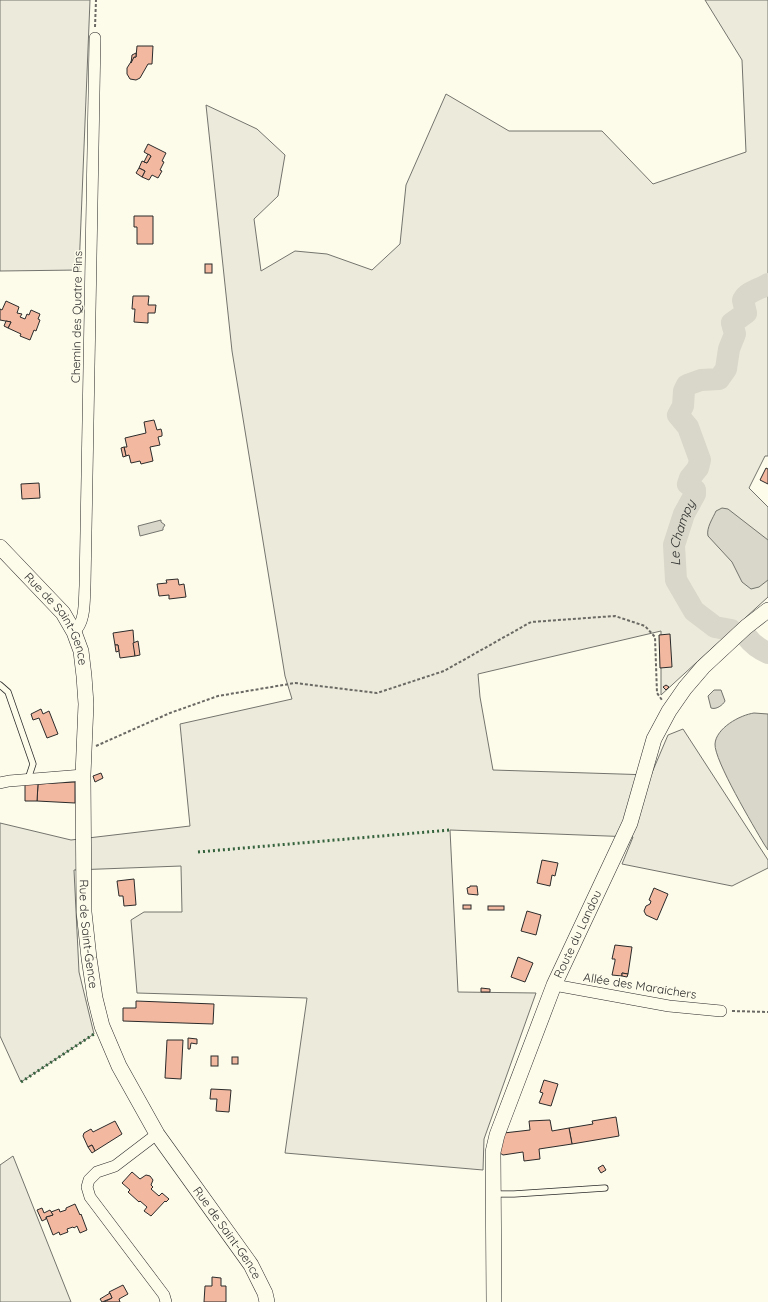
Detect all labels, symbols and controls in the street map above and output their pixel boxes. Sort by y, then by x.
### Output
street label: Chemin des Quatre Pins [68,250,85,383]
water label: Le Champy [665,496,699,566]
street label: Rue de Saint-Gence [21,569,91,666]
street label: Rue de Saint-Gence [77,879,102,990]
street label: Route du Landou [550,888,604,981]
street label: Allée des Maraichers [582,969,698,1002]
street label: Rue de Saint-Gence [190,1183,265,1282]

